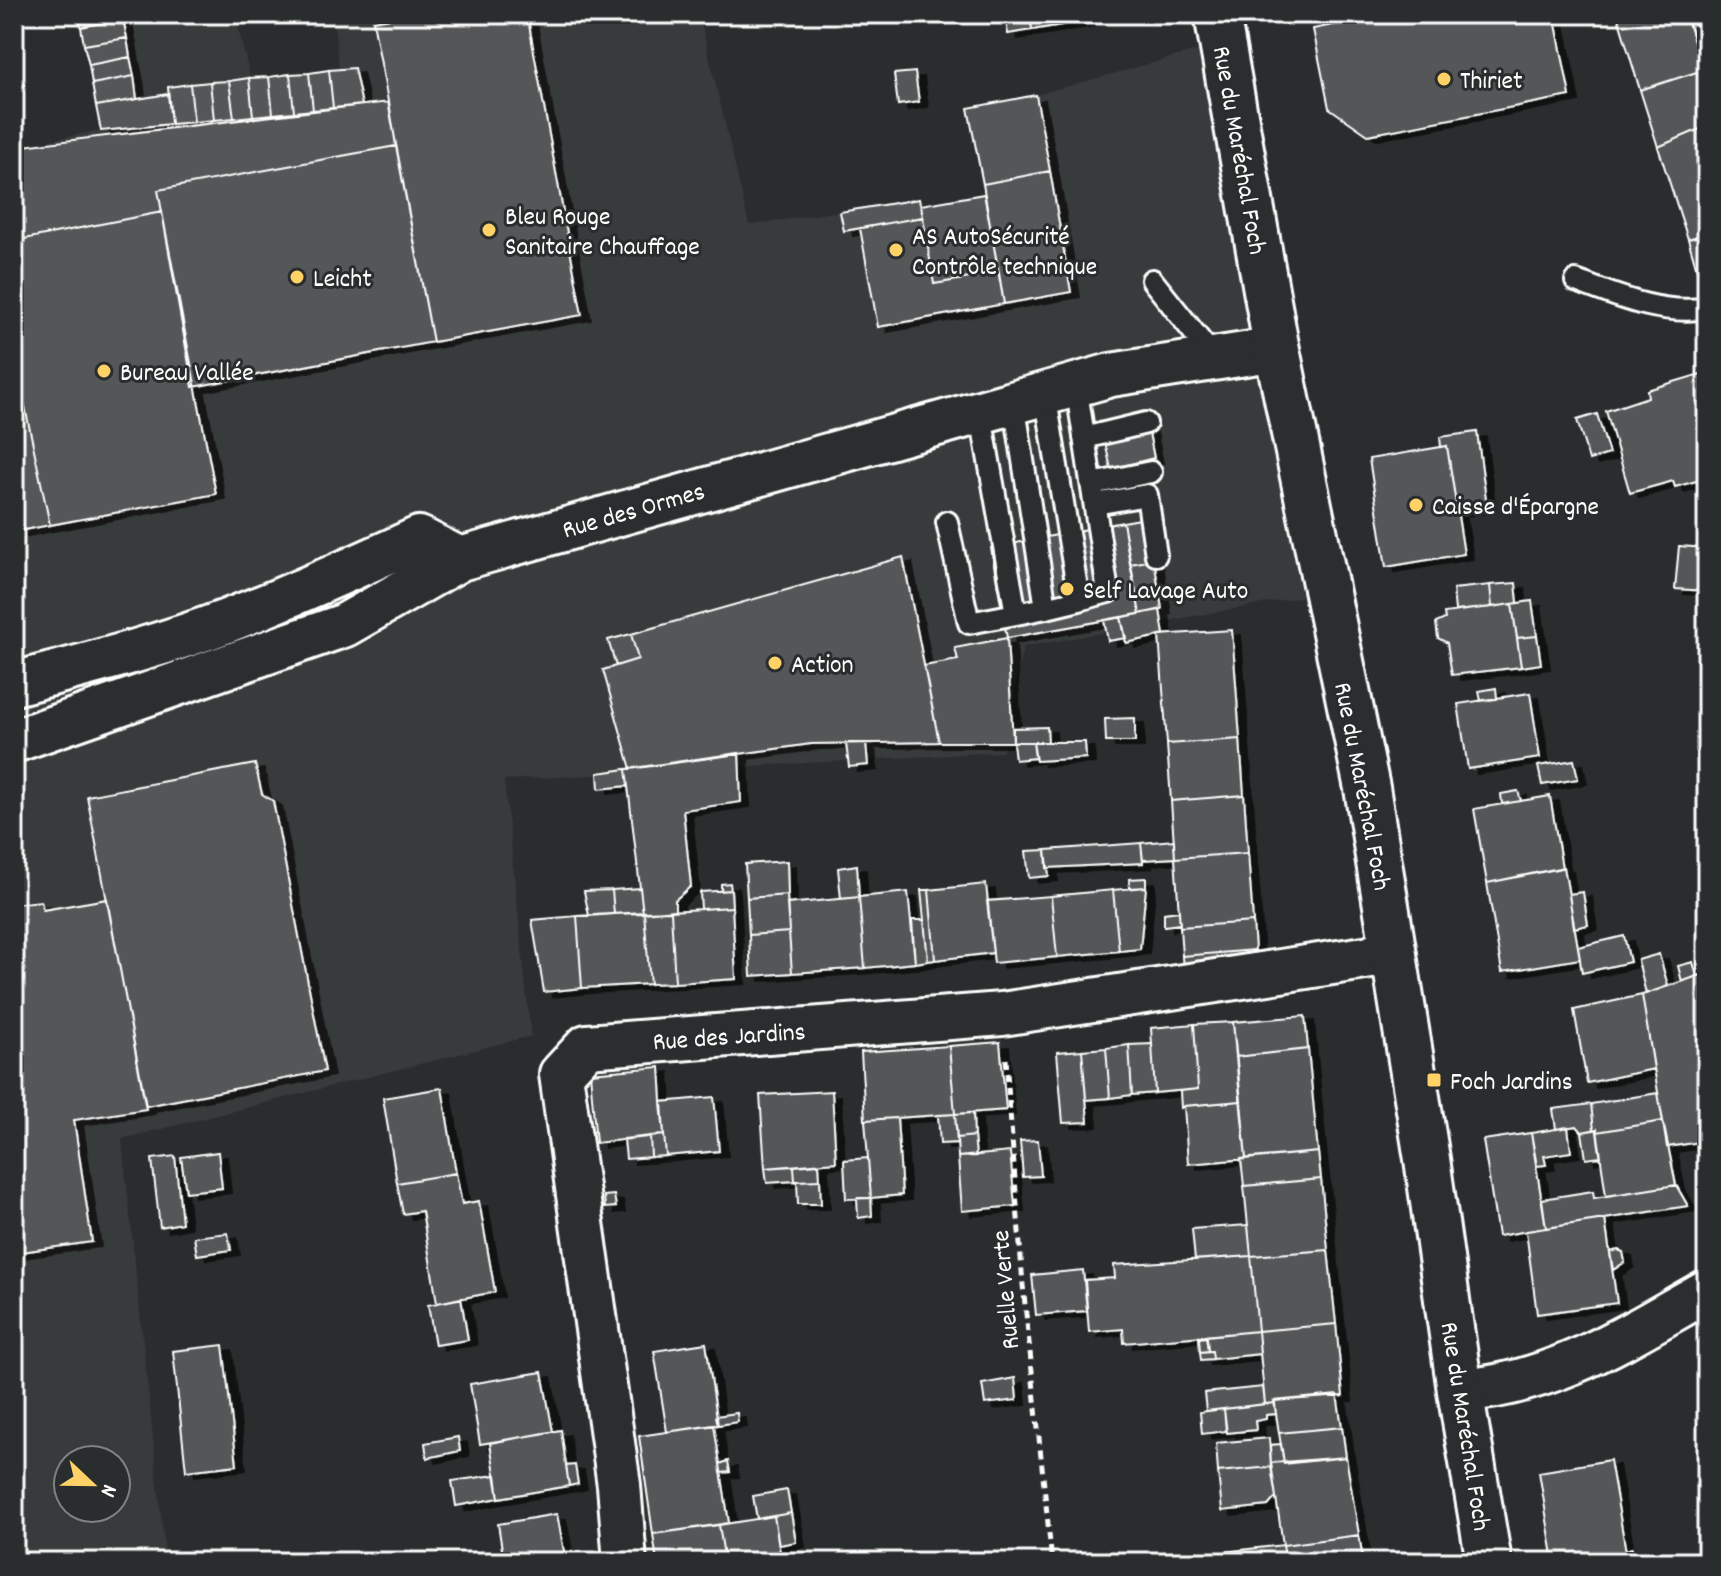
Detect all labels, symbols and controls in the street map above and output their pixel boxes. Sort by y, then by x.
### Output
street label: Rue du Maréchal Foch [1201,43,1274,258]
place label: Thiriet [1460,64,1523,101]
marker: Thiriet [1435,70,1453,88]
place label: Bleu Rouge Sanitaire Chauffage [505,200,700,267]
place label: AS AutoSécurité Contrôle technique [912,220,1097,287]
marker: Bleu Rouge Sanitaire Chauffage [480,221,498,239]
marker: AS AutoSécurité Contrôle technique [887,241,905,259]
place label: Leicht [313,262,372,299]
marker: Leicht [288,268,306,286]
place label: Bureau Vallée [120,356,254,393]
marker: Bureau Vallée [95,362,113,380]
street label: Rue des Ormes [558,474,710,550]
place label: Caisse d'Épargne [1432,490,1599,527]
marker: Caisse d'Épargne [1407,496,1425,514]
place label: Self Lavage Auto [1083,574,1248,611]
marker: Self Lavage Auto [1058,580,1076,598]
place label: Action [791,648,854,685]
marker: Action [766,654,784,672]
street label: Rue du Maréchal Foch [1322,680,1399,894]
street label: Rue des Jardins [652,1015,807,1062]
place label: Foch Jardins [1450,1065,1573,1102]
marker: Foch Jardins [1425,1071,1443,1089]
street label: Ruelle Verte [984,1228,1031,1351]
street label: Rue du Maréchal Foch [1429,1319,1498,1534]
north arrow [52,1444,132,1524]
text: N [91,1479,124,1501]

